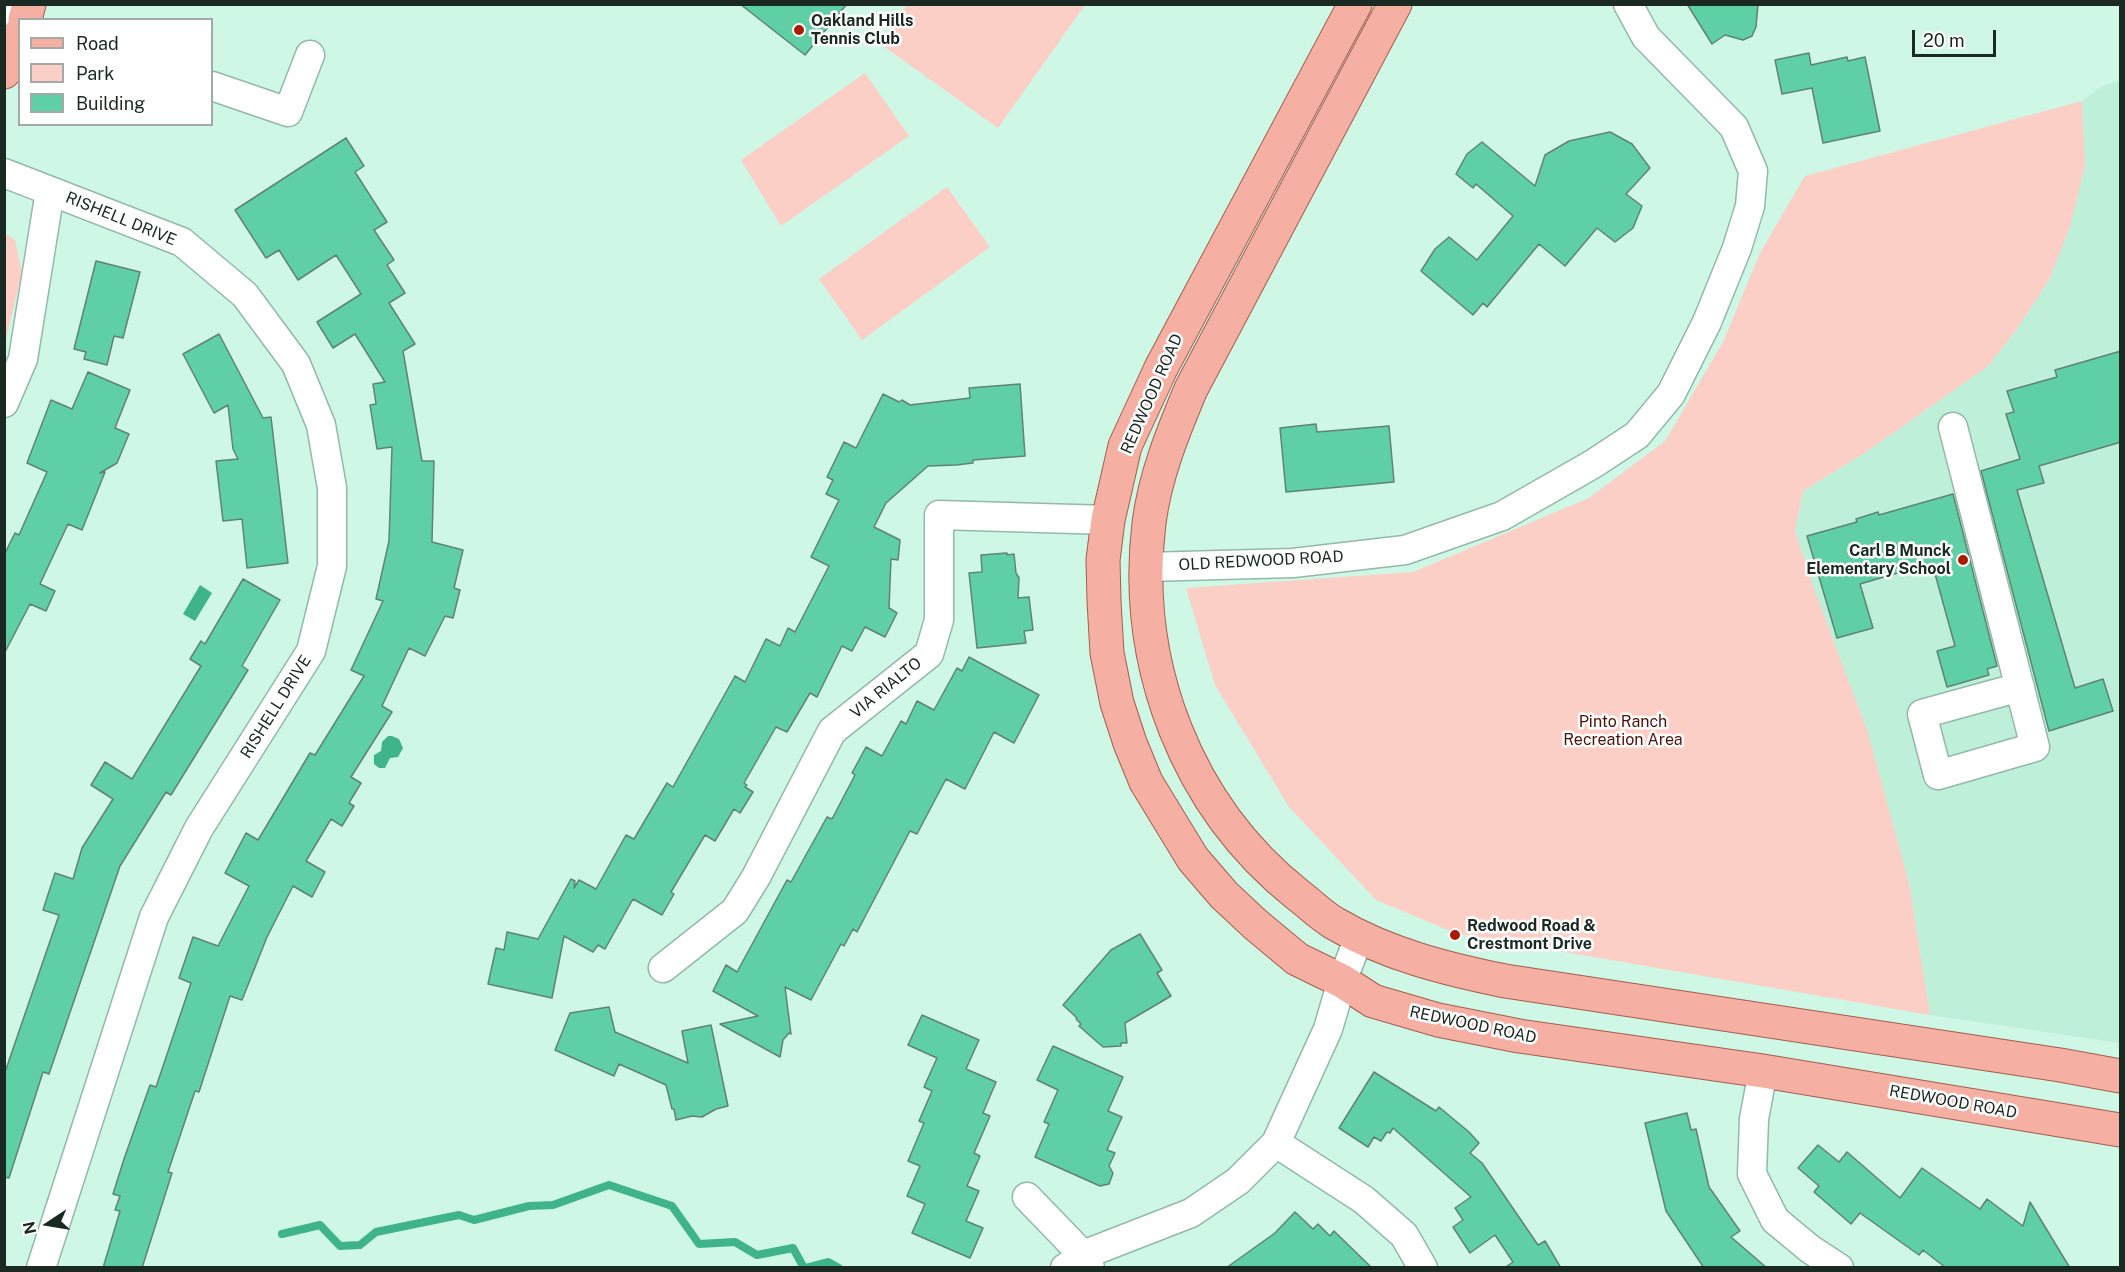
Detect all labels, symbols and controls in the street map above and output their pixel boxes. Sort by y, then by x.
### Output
place label: Oakland Hills Tennis Club [811,11,913,49]
legend [18,18,213,126]
scale bar [1915,18,1999,56]
marker: Oakland Hills Tennis Club [792,23,806,37]
text: 20 m [1923,30,1965,51]
text: Road [76,33,119,54]
text: Park [76,63,114,84]
text: Building [76,93,145,114]
street label: RISHELL DRIVE [63,188,179,250]
street label: REDWOOD ROAD [1117,331,1187,457]
place label: Carl B Munck Elementary School [1806,541,1951,579]
street label: OLD REDWOOD ROAD [1178,547,1344,575]
marker: Carl B Munck Elementary School [1956,553,1970,567]
street label: RISHELL DRIVE [237,652,315,762]
street label: VIA RIALTO [846,653,926,723]
park label: Pinto Ranch Recreation Area [1563,712,1683,750]
place label: Redwood Road & Crestmont Drive [1467,916,1596,954]
marker: Redwood Road & Crestmont Drive [1448,928,1462,942]
street label: REDWOOD ROAD [1408,1002,1538,1048]
street label: REDWOOD ROAD [1888,1081,2018,1123]
north arrow [18,1194,78,1254]
text: N [19,1220,40,1236]

